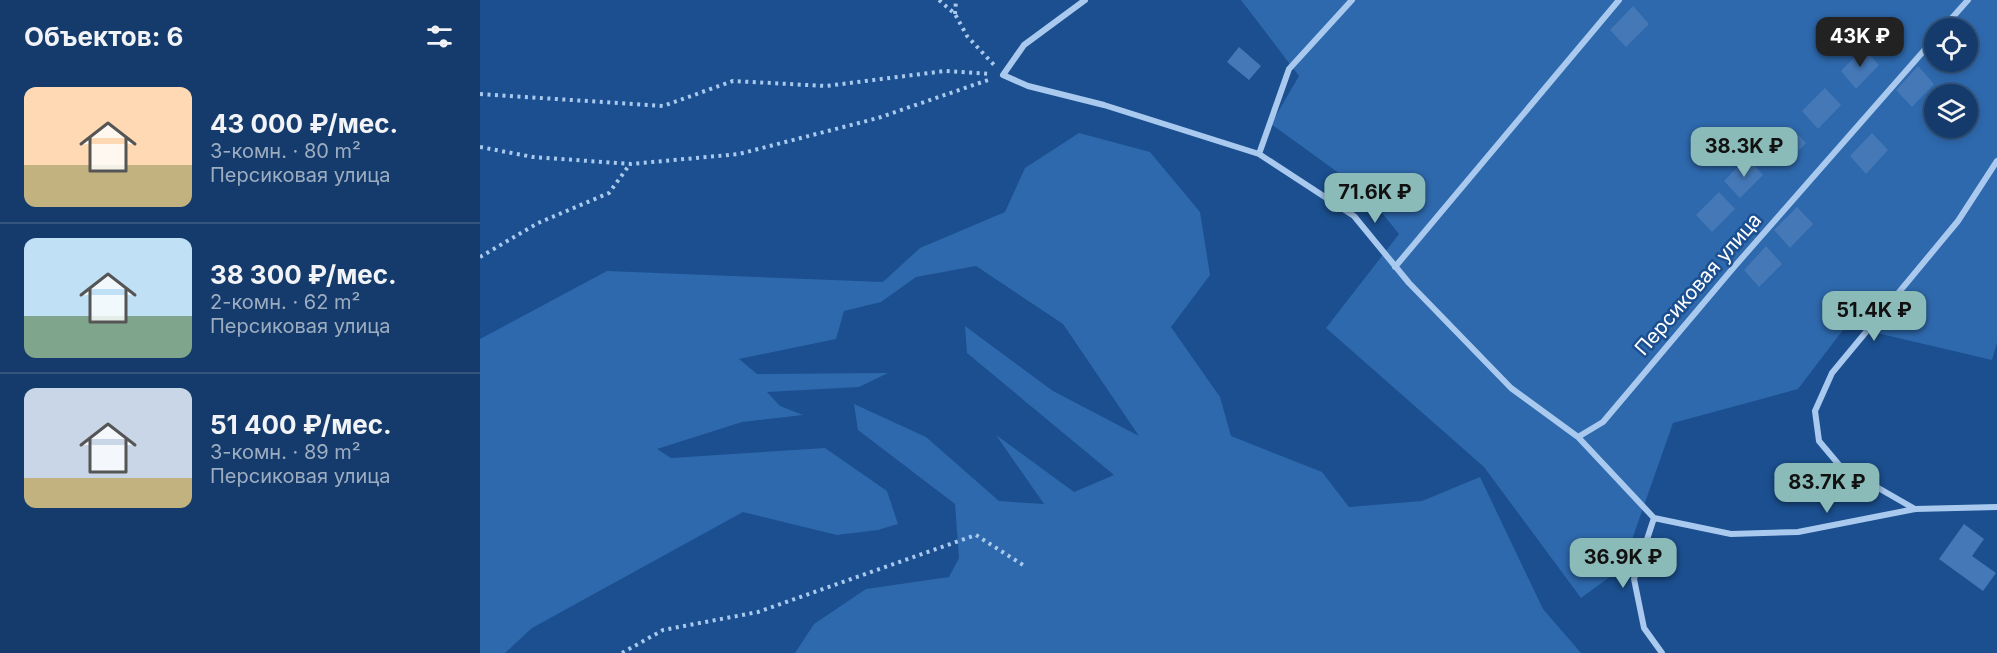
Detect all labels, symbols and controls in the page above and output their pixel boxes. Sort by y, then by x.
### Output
pin: 43K ₽ [1818,17,1902,68]
map controls [1924,18,1978,138]
button: locate [1924,18,1978,72]
icon: filters [423,20,456,53]
text: Объектов: 6 [24,21,183,52]
text: 43K ₽ [1830,24,1890,48]
button: layers [1924,84,1978,138]
text: 43 000 ₽/мес. [210,108,398,139]
icon: home [72,111,144,183]
pin: 38.3K ₽ [1689,127,1799,178]
text: 38.3K ₽ [1705,134,1783,158]
text: 3-комн. · 80 m² [210,139,361,163]
text: Персиковая улица [210,163,390,187]
pin: 71.6K ₽ [1320,173,1430,224]
text: 71.6K ₽ [1338,180,1412,204]
street label: Персиковая улица [1630,208,1766,360]
text: 38 300 ₽/мес. [210,259,397,290]
icon: home [72,262,144,334]
text: 2-комн. · 62 m² [210,290,360,314]
pin: 51.4K ₽ [1819,291,1929,342]
text: 51.4K ₽ [1836,298,1912,322]
text: Персиковая улица [210,314,390,338]
text: 51 400 ₽/мес. [210,409,392,440]
icon: home [72,412,144,484]
text: 3-комн. · 89 m² [210,440,361,464]
pin: 83.7K ₽ [1772,463,1882,514]
text: Персиковая улица [210,464,390,488]
text: 83.7K ₽ [1788,470,1866,494]
pin: 36.9K ₽ [1568,538,1678,589]
text: 36.9K ₽ [1584,545,1662,569]

